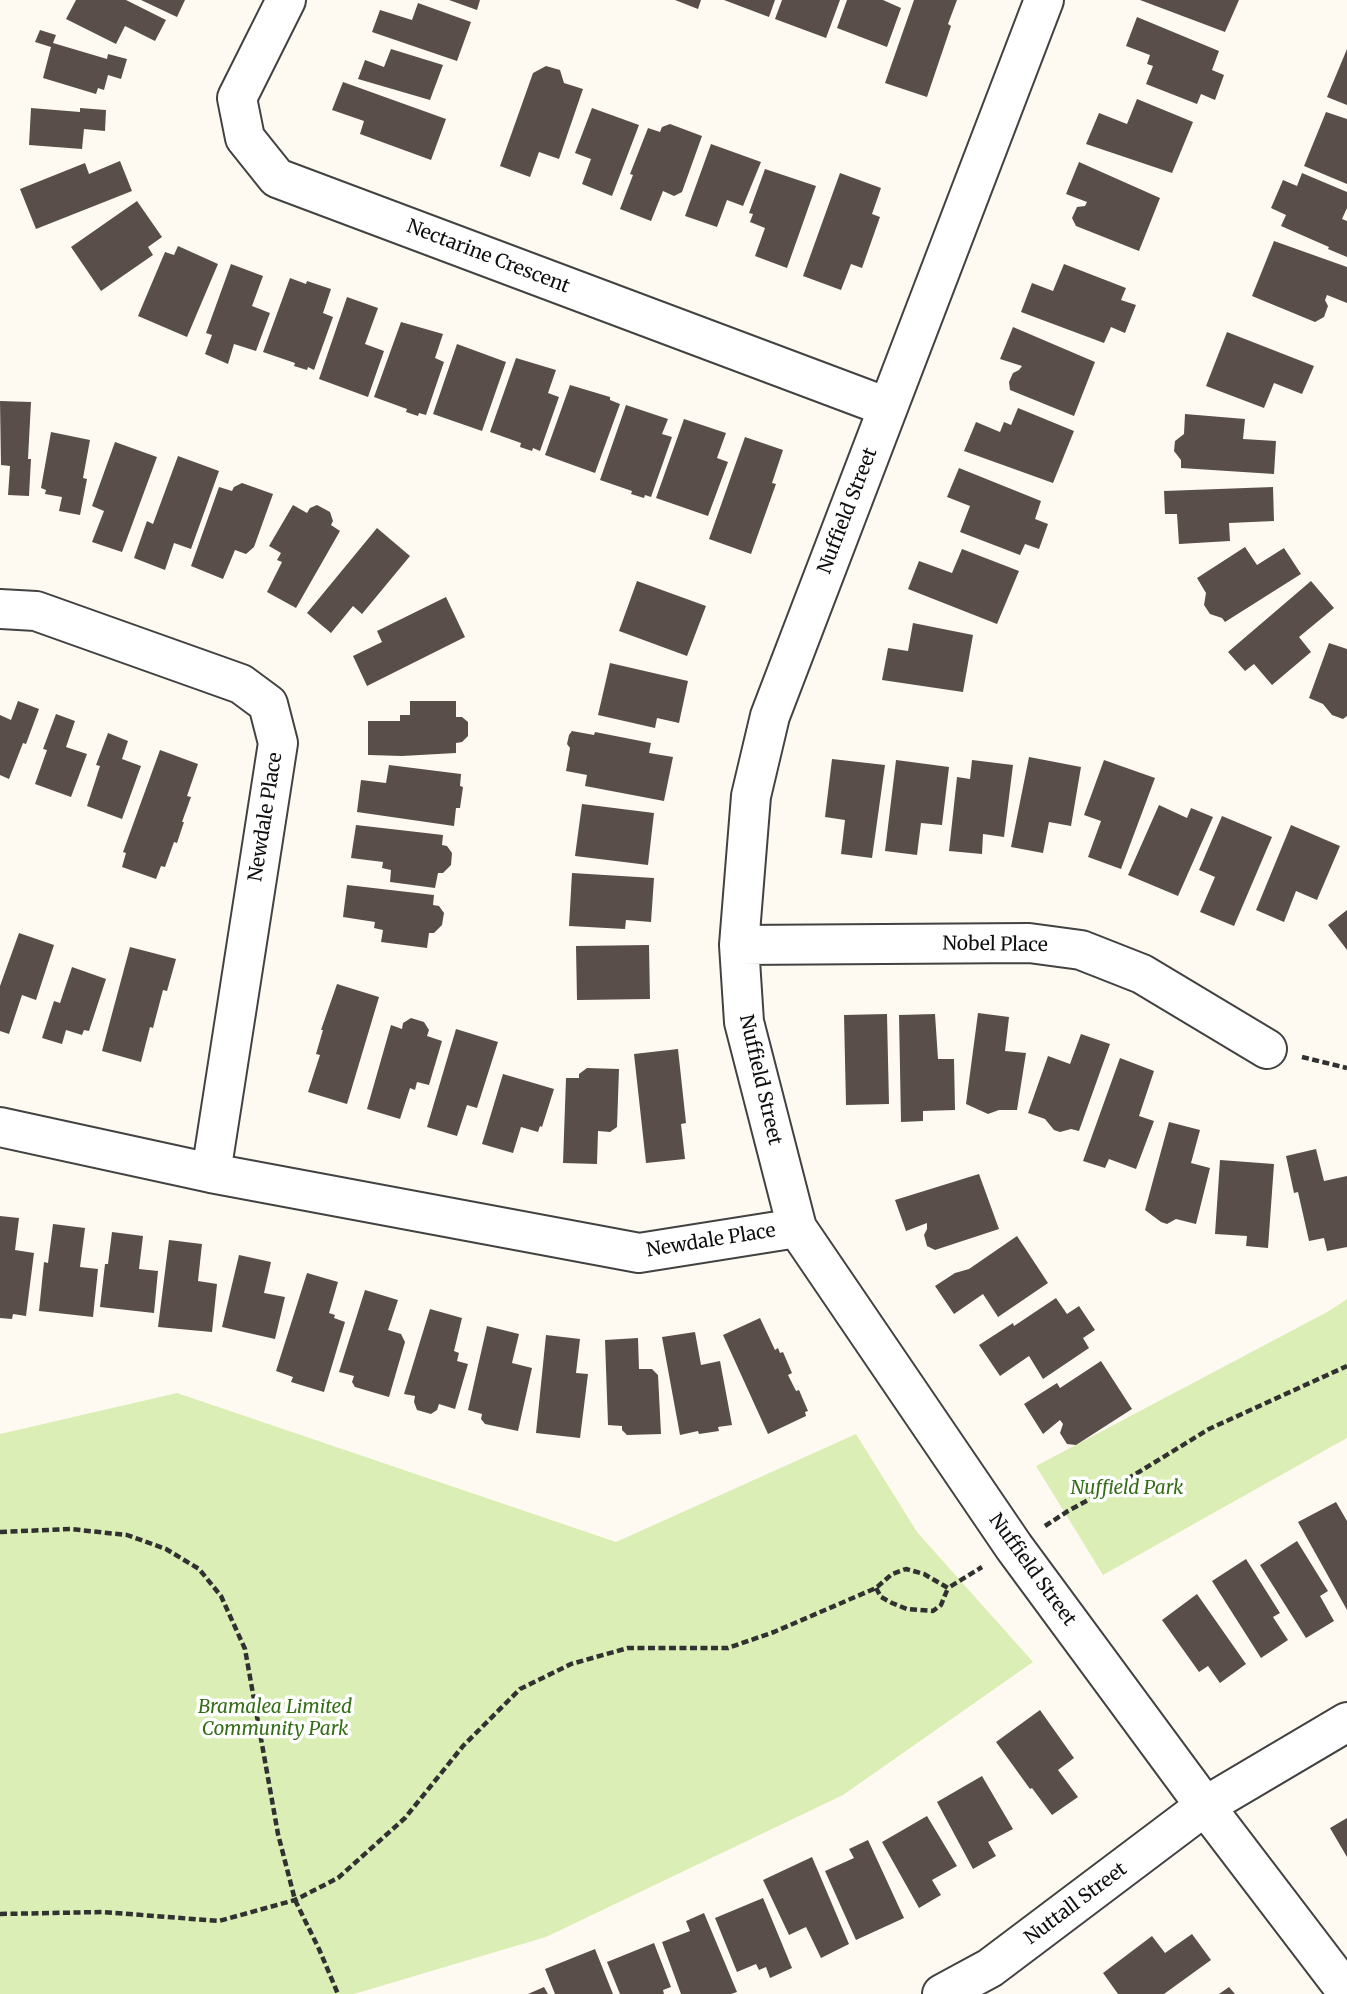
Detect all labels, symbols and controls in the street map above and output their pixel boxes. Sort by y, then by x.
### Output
street label: Nectarine Crescent [403,215,573,299]
street label: Nuffield Street [814,445,882,577]
street label: Newdale Place [245,751,287,883]
street label: Nobel Place [942,933,1048,957]
street label: Nuffield Street [734,1013,786,1147]
street label: Newdale Place [645,1220,777,1262]
park label: Nuffield Park [1071,1478,1183,1500]
street label: Nuffield Street [984,1509,1080,1631]
park label: Bramalea Limited Community Park [198,1697,352,1741]
street label: Nuttall Street [1020,1858,1132,1950]

